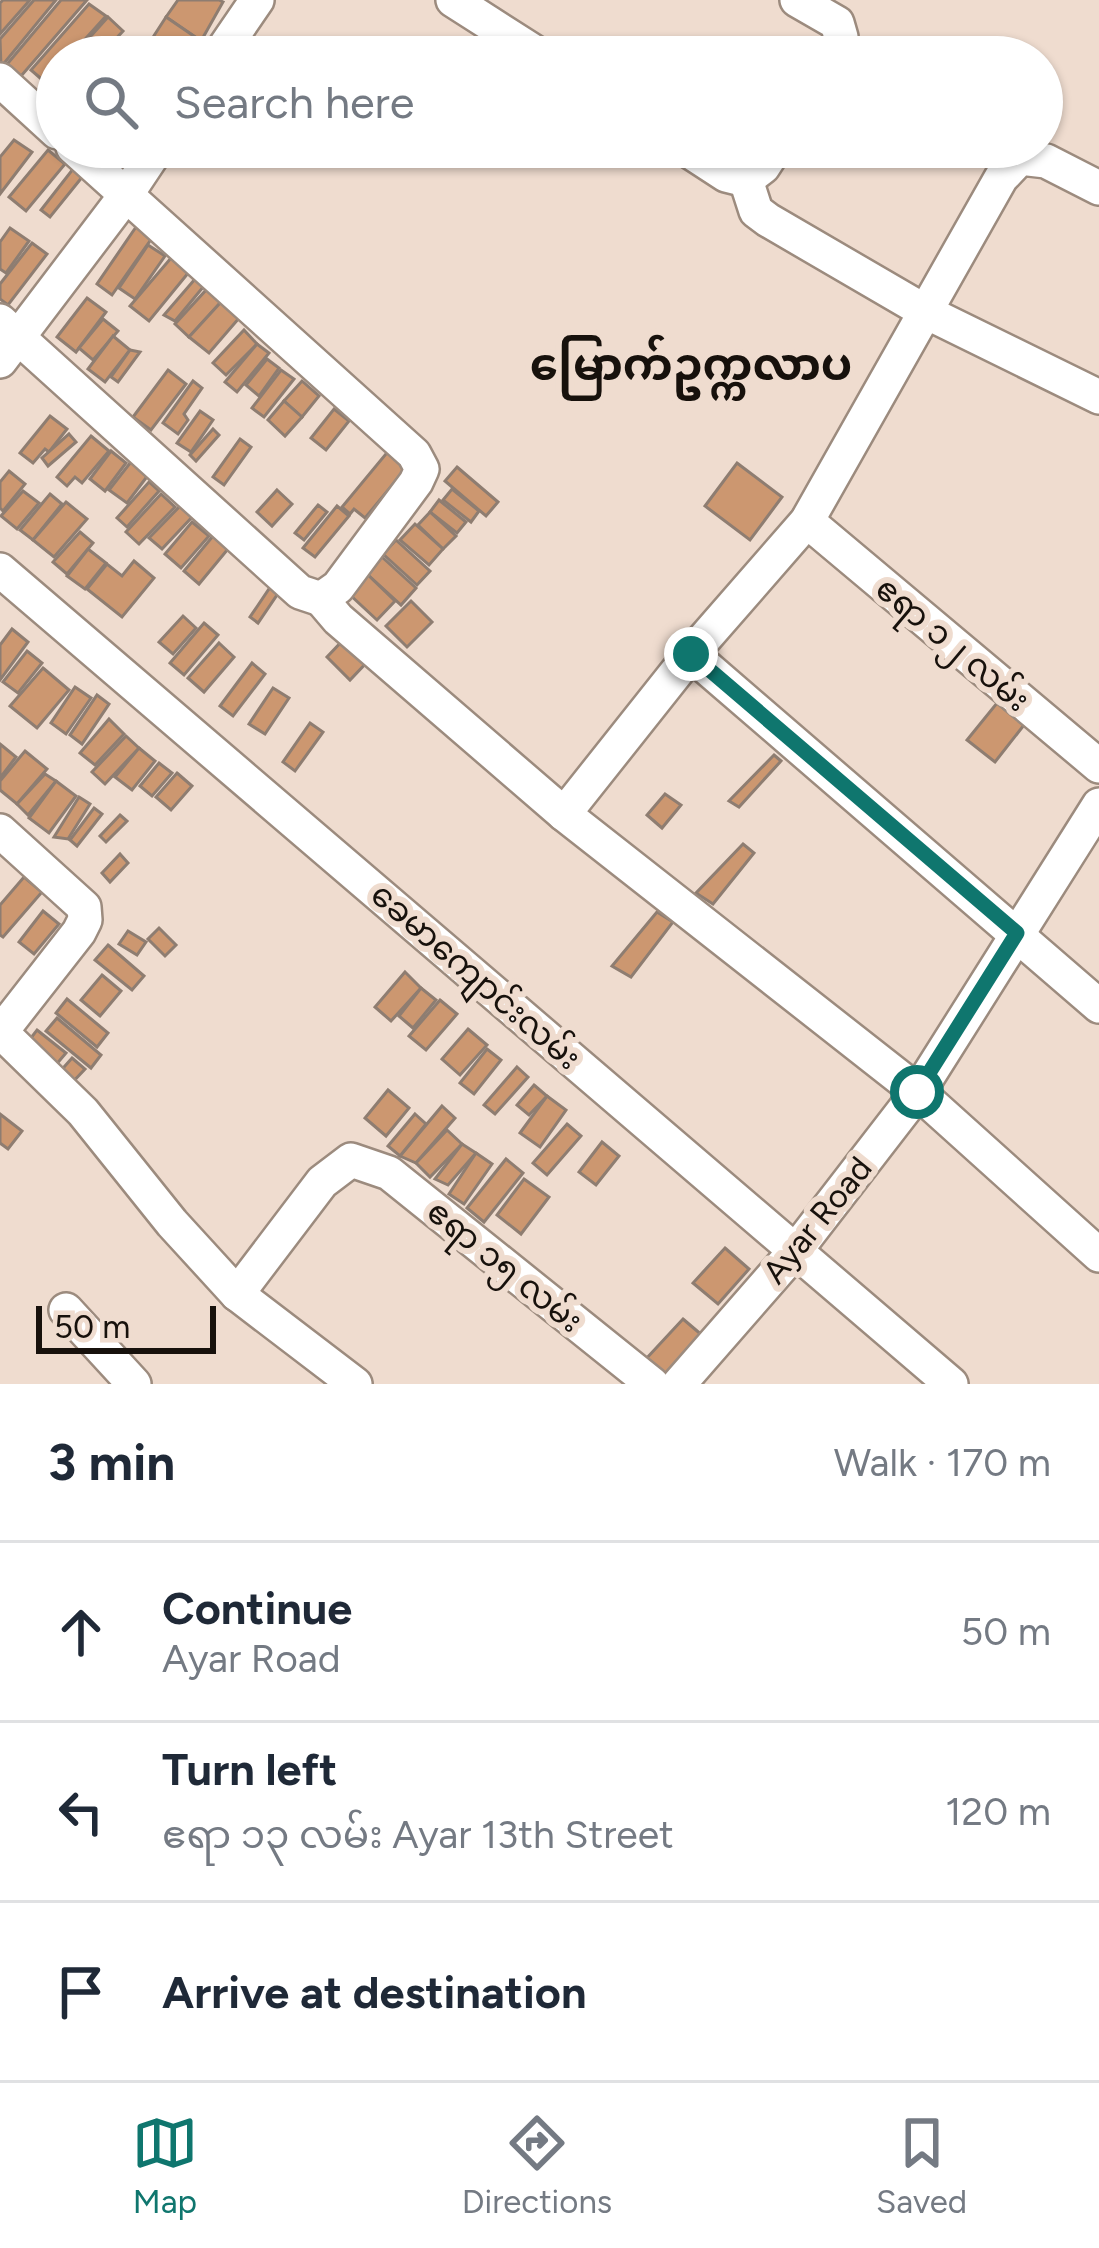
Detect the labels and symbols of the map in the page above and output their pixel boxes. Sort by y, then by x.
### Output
district label: မြောက်‌ဥက္ကလာပ [530,334,852,401]
street label: ဧရာ ၁၂ လမ်း [864,566,1040,725]
route end [664,627,718,681]
street label: ခေမာကျောင်းလမ်း [359,872,591,1083]
route start [890,1065,944,1119]
street label: Ayar Road [754,1149,880,1291]
street label: ဧရာ ၁၅ လမ်း [415,1189,592,1346]
scale bar [36,1300,216,1353]

